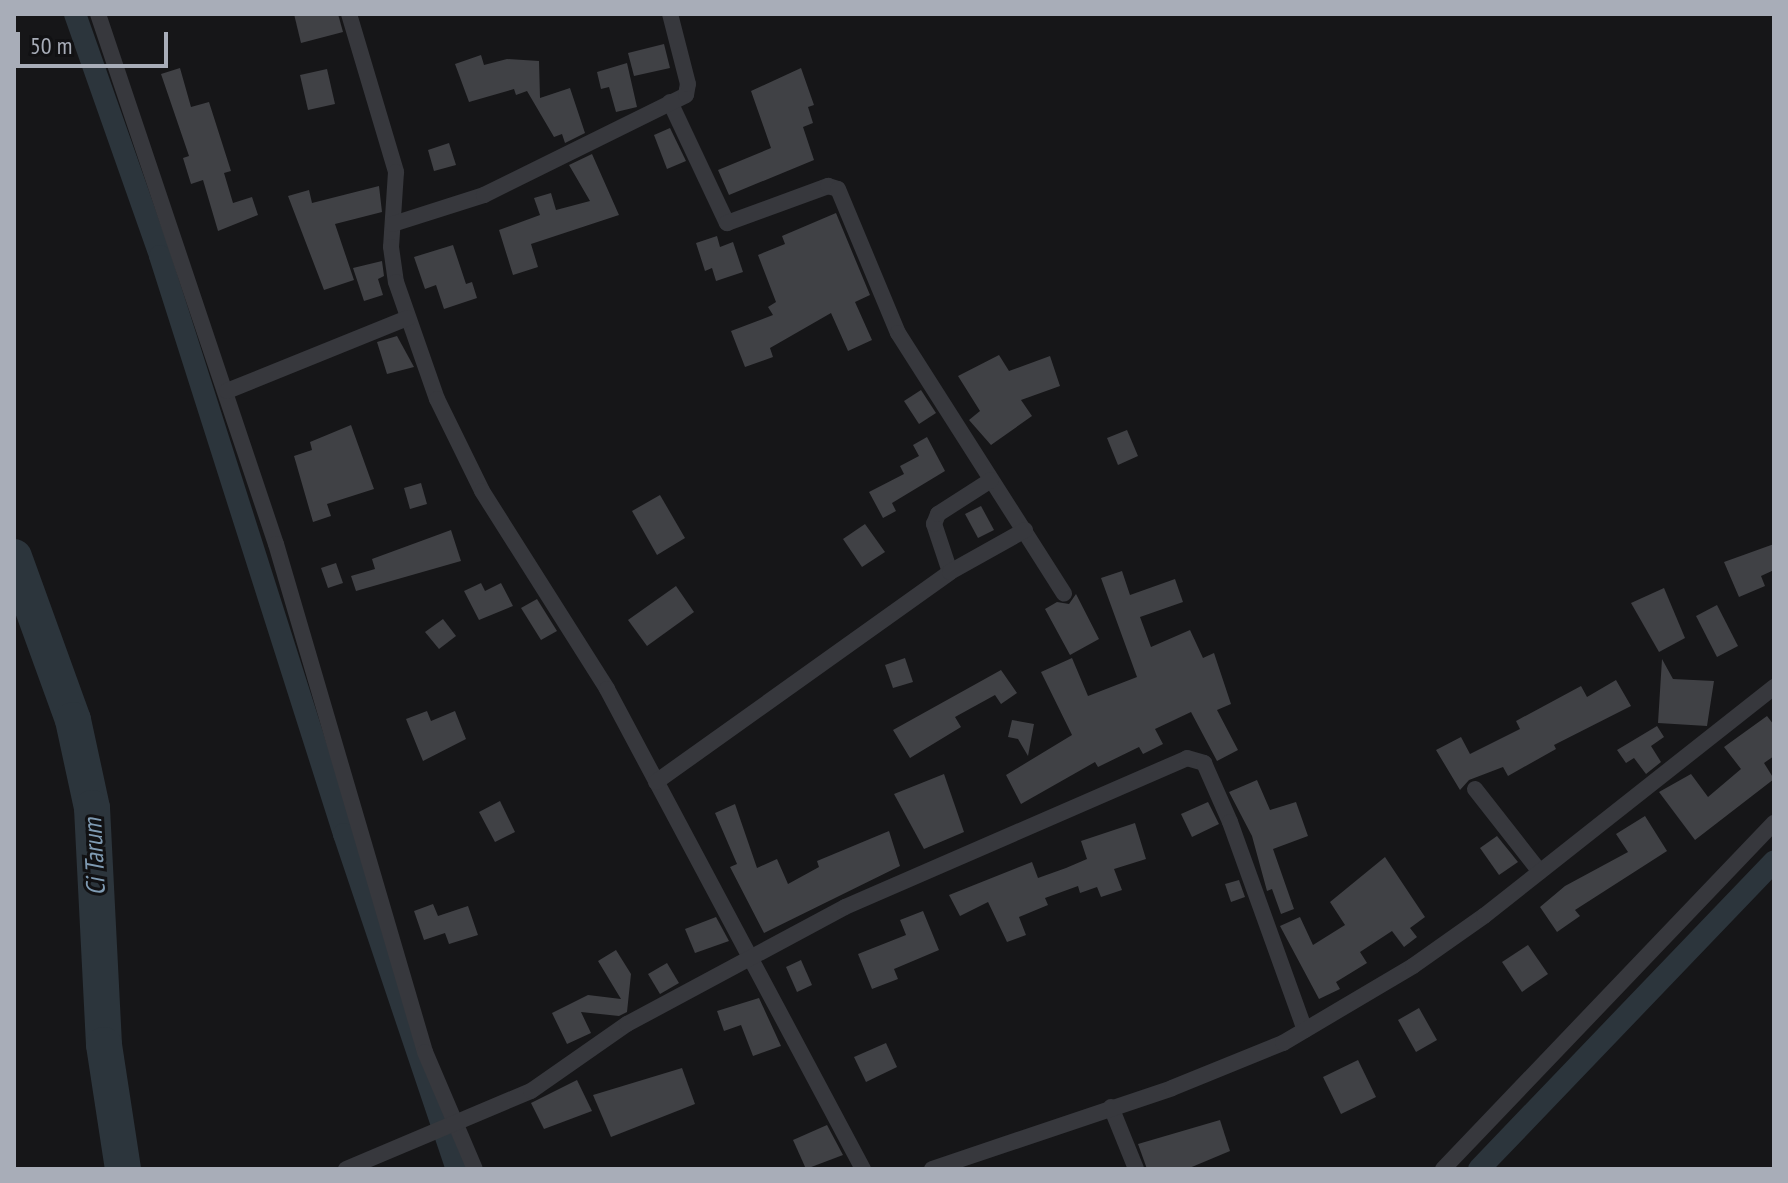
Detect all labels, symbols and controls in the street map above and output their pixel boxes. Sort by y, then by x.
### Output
scale bar [20,16,172,66]
text: 50 m [30,30,72,61]
water label: Ci Tarum [76,817,112,897]

